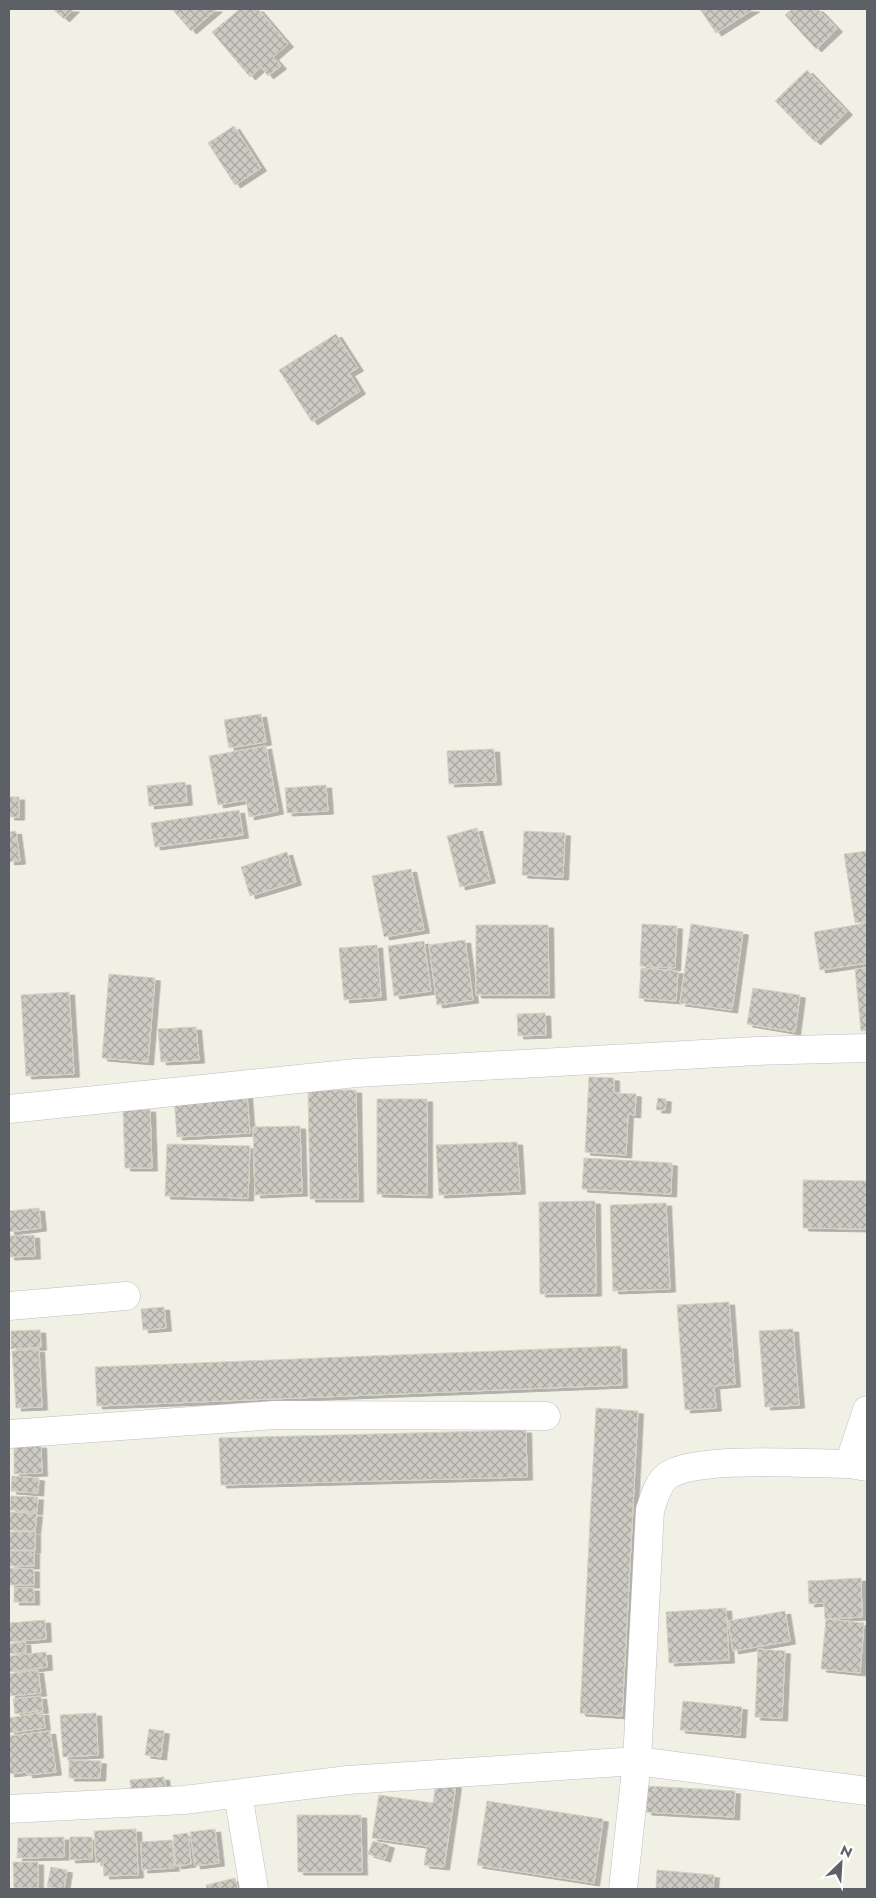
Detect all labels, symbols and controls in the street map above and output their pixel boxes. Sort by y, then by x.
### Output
north arrow [816,1838,866,1888]
text: N [837,1840,856,1863]

